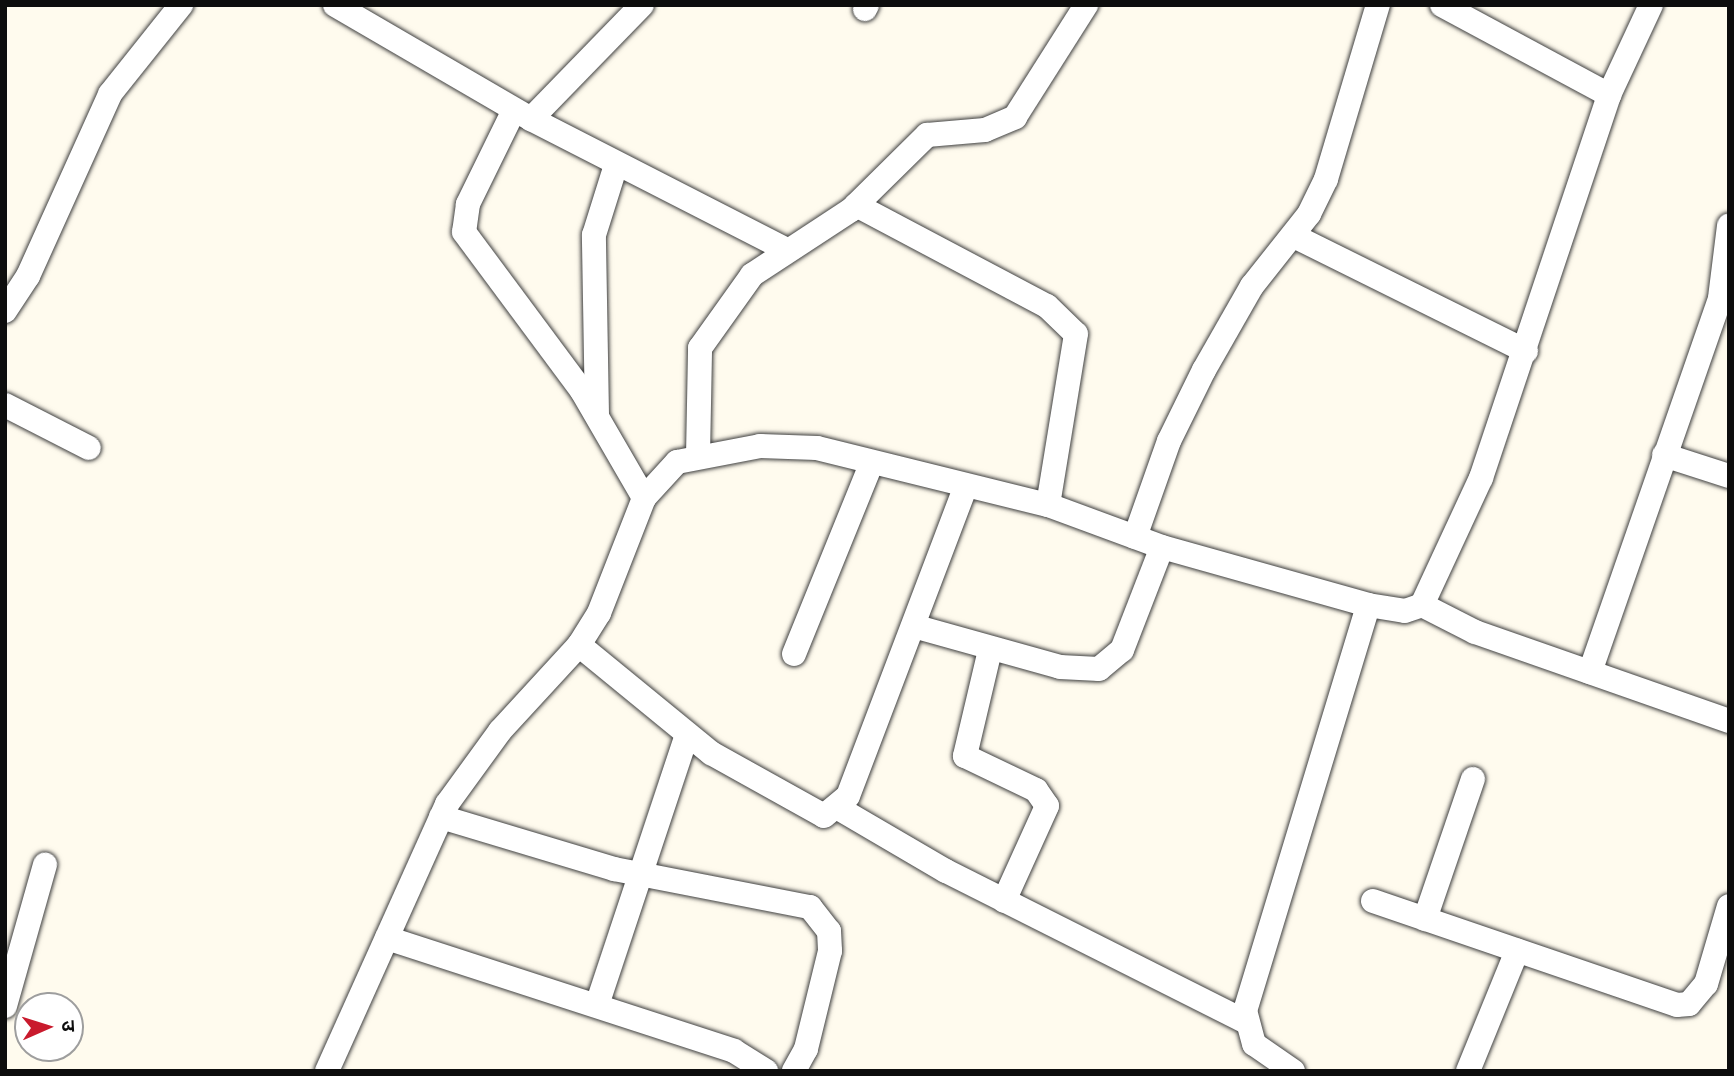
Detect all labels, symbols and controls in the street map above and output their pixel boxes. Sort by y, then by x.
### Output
north arrow [14,992,84,1062]
text: उ [57,1020,80,1032]

